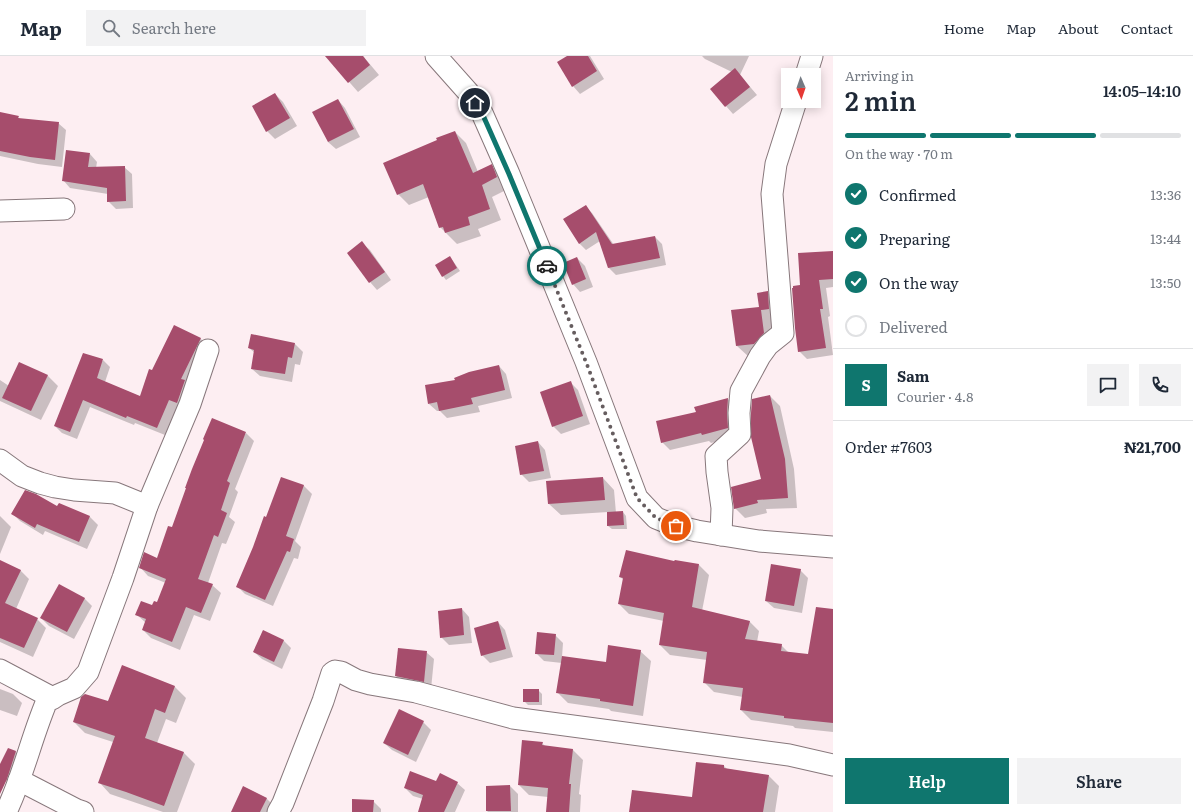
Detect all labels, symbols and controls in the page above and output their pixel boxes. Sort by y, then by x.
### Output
search box [86,10,366,46]
text: Map [20,14,62,42]
text: Search here [132,16,216,39]
icon: search [100,17,122,39]
text: Home [944,18,984,38]
text: Map [1006,18,1036,38]
text: About [1058,18,1099,38]
text: Contact [1121,18,1173,38]
text: Arriving in [845,66,914,85]
north arrow [781,68,821,108]
map controls [781,68,821,108]
text: 14:05–14:10 [1103,79,1181,102]
text: 2 min [845,80,916,119]
pin [458,86,492,120]
icon: home [464,92,486,114]
text: On the way · 70 m [845,144,953,163]
icon: check [845,183,867,205]
text: Confirmed [879,183,956,206]
text: 13:36 [1150,185,1181,204]
icon: check [845,227,867,249]
text: Preparing [879,227,950,250]
text: 13:44 [1150,229,1181,248]
courier [527,246,567,286]
icon: car [536,255,558,277]
icon: check [845,271,867,293]
text: On the way [879,271,959,294]
text: 13:50 [1150,273,1181,292]
text: Delivered [879,315,948,338]
text: Sam [897,364,930,387]
button: chat [1087,364,1129,406]
button: phone [1139,364,1181,406]
text: S [861,373,871,396]
text: Courier · 4.8 [897,387,973,406]
text: Order #7603 [845,435,932,458]
text: ₦21,700 [1124,435,1181,458]
pin [659,509,693,543]
icon: bag [665,515,687,537]
button: Help [845,758,1009,804]
button: Share [1017,758,1181,804]

